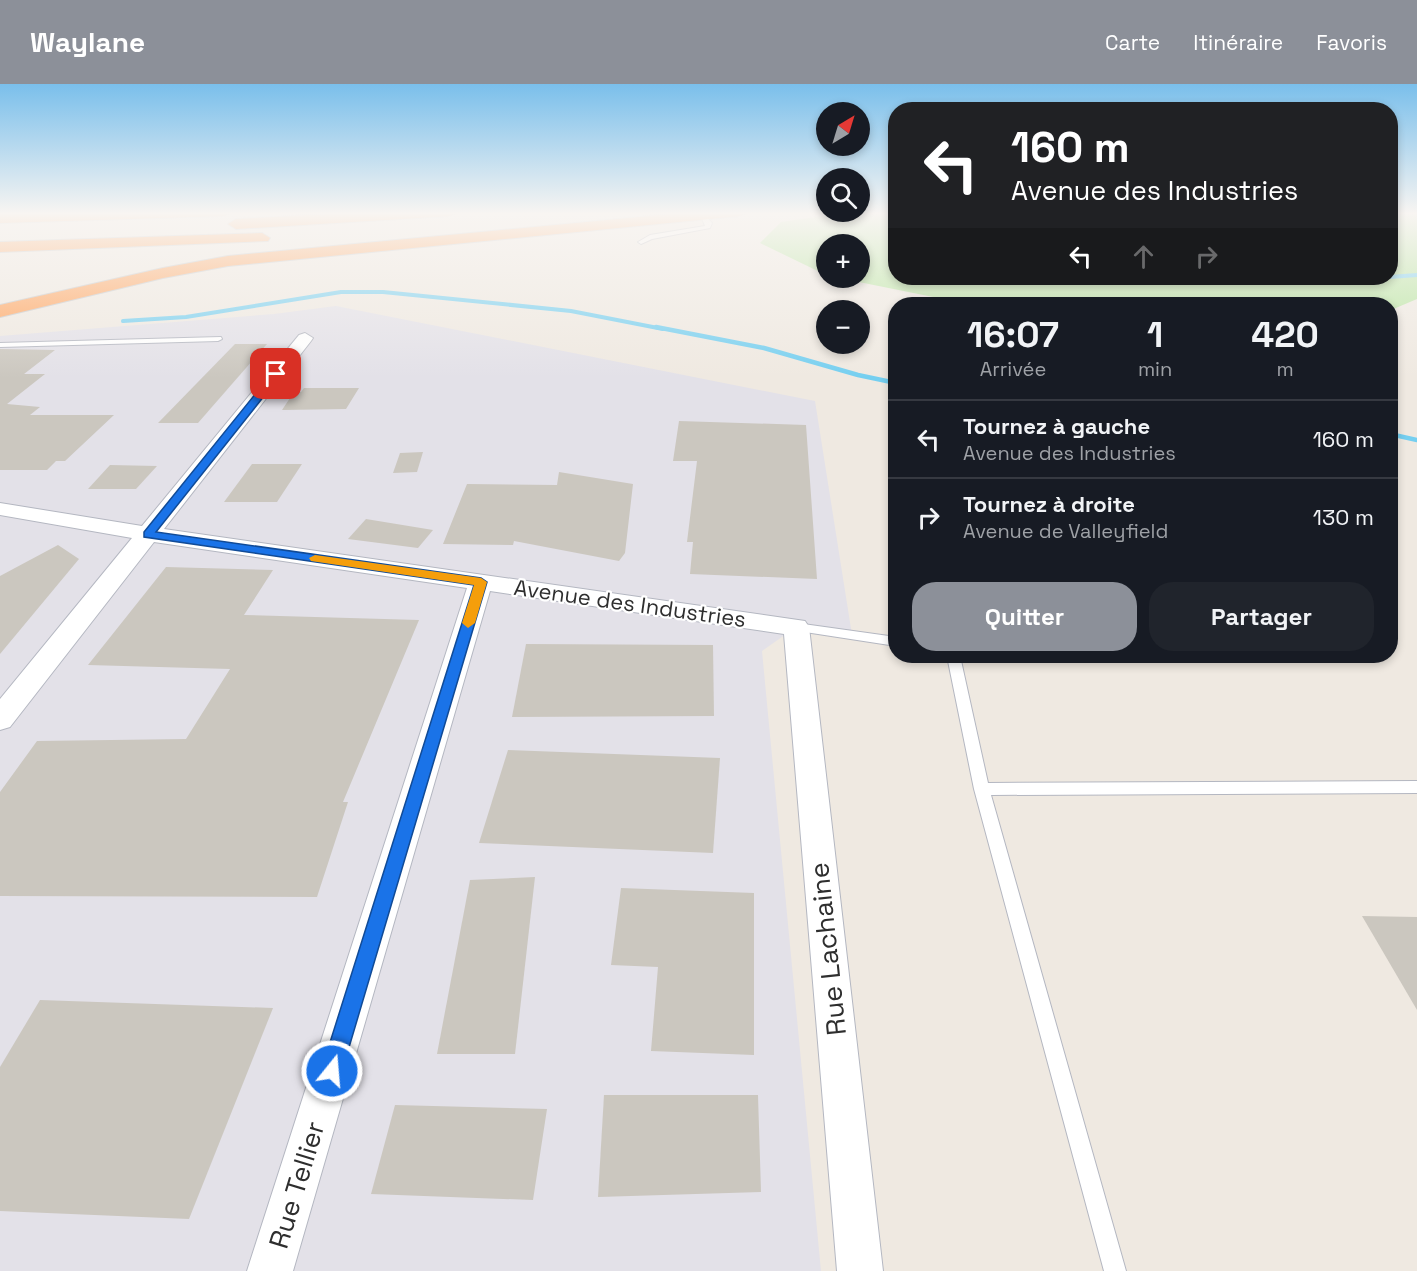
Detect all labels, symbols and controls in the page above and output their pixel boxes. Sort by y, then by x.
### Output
text: Waylane [30,24,145,60]
text: Carte [1105,29,1160,56]
text: Itinéraire [1193,29,1283,56]
text: Favoris [1316,29,1387,56]
north arrow [816,102,870,156]
map controls [816,102,870,354]
text: 160 m [1011,121,1130,174]
icon: left [912,126,990,204]
button: search [816,168,870,222]
text: Avenue des Industries [1011,173,1298,208]
button: + [816,234,870,288]
icon: left [1064,240,1097,273]
icon: ahead [1127,240,1160,273]
icon: right [1190,240,1223,273]
button: − [816,300,870,354]
text: 16:07 [967,312,1059,358]
text: 1 [1147,312,1163,358]
text: 420 [1251,312,1319,358]
pin [250,348,301,399]
text: Arrivée [980,356,1046,382]
text: min [1138,356,1172,382]
text: m [1277,356,1294,382]
icon: arrive [259,357,292,390]
text: Tournez à gauche [963,412,1150,440]
icon: left [912,423,945,456]
text: 160 m [1313,425,1374,453]
text: Avenue des Industries [963,440,1176,466]
text: Tournez à droite [963,490,1135,518]
icon: right [912,501,945,534]
text: 130 m [1313,503,1374,531]
text: Avenue de Valleyfield [963,518,1168,544]
street label: Avenue des Industries [512,573,748,633]
button: Quitter [912,582,1137,651]
button: Partager [1149,582,1374,651]
street label: Rue Lachaine [801,861,854,1037]
position arrow [300,1039,364,1103]
street label: Rue Tellier [261,1117,332,1253]

